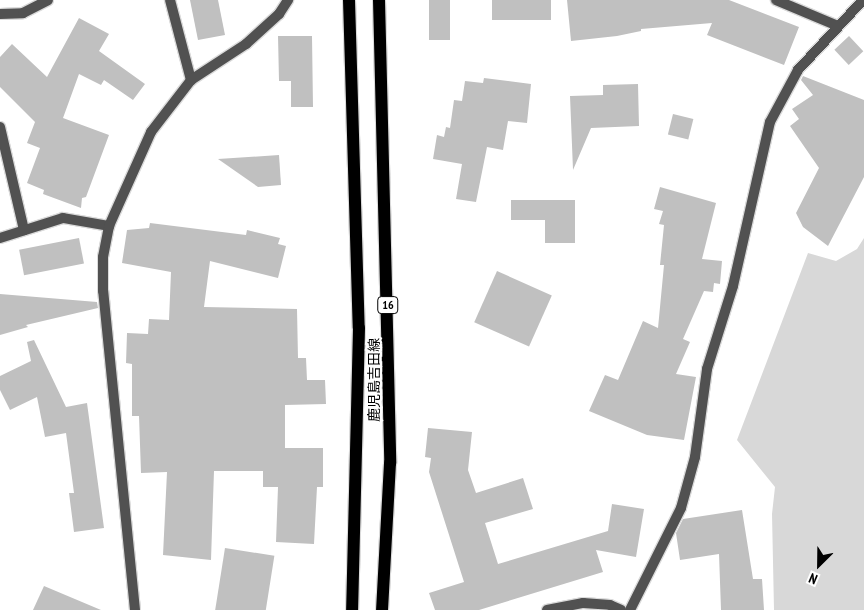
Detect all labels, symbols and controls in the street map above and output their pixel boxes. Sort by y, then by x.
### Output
road number: 16 [377,296,399,314]
street label: 鹿児島吉田線 [366,338,382,422]
north arrow [794,540,844,590]
text: N [806,569,820,589]

